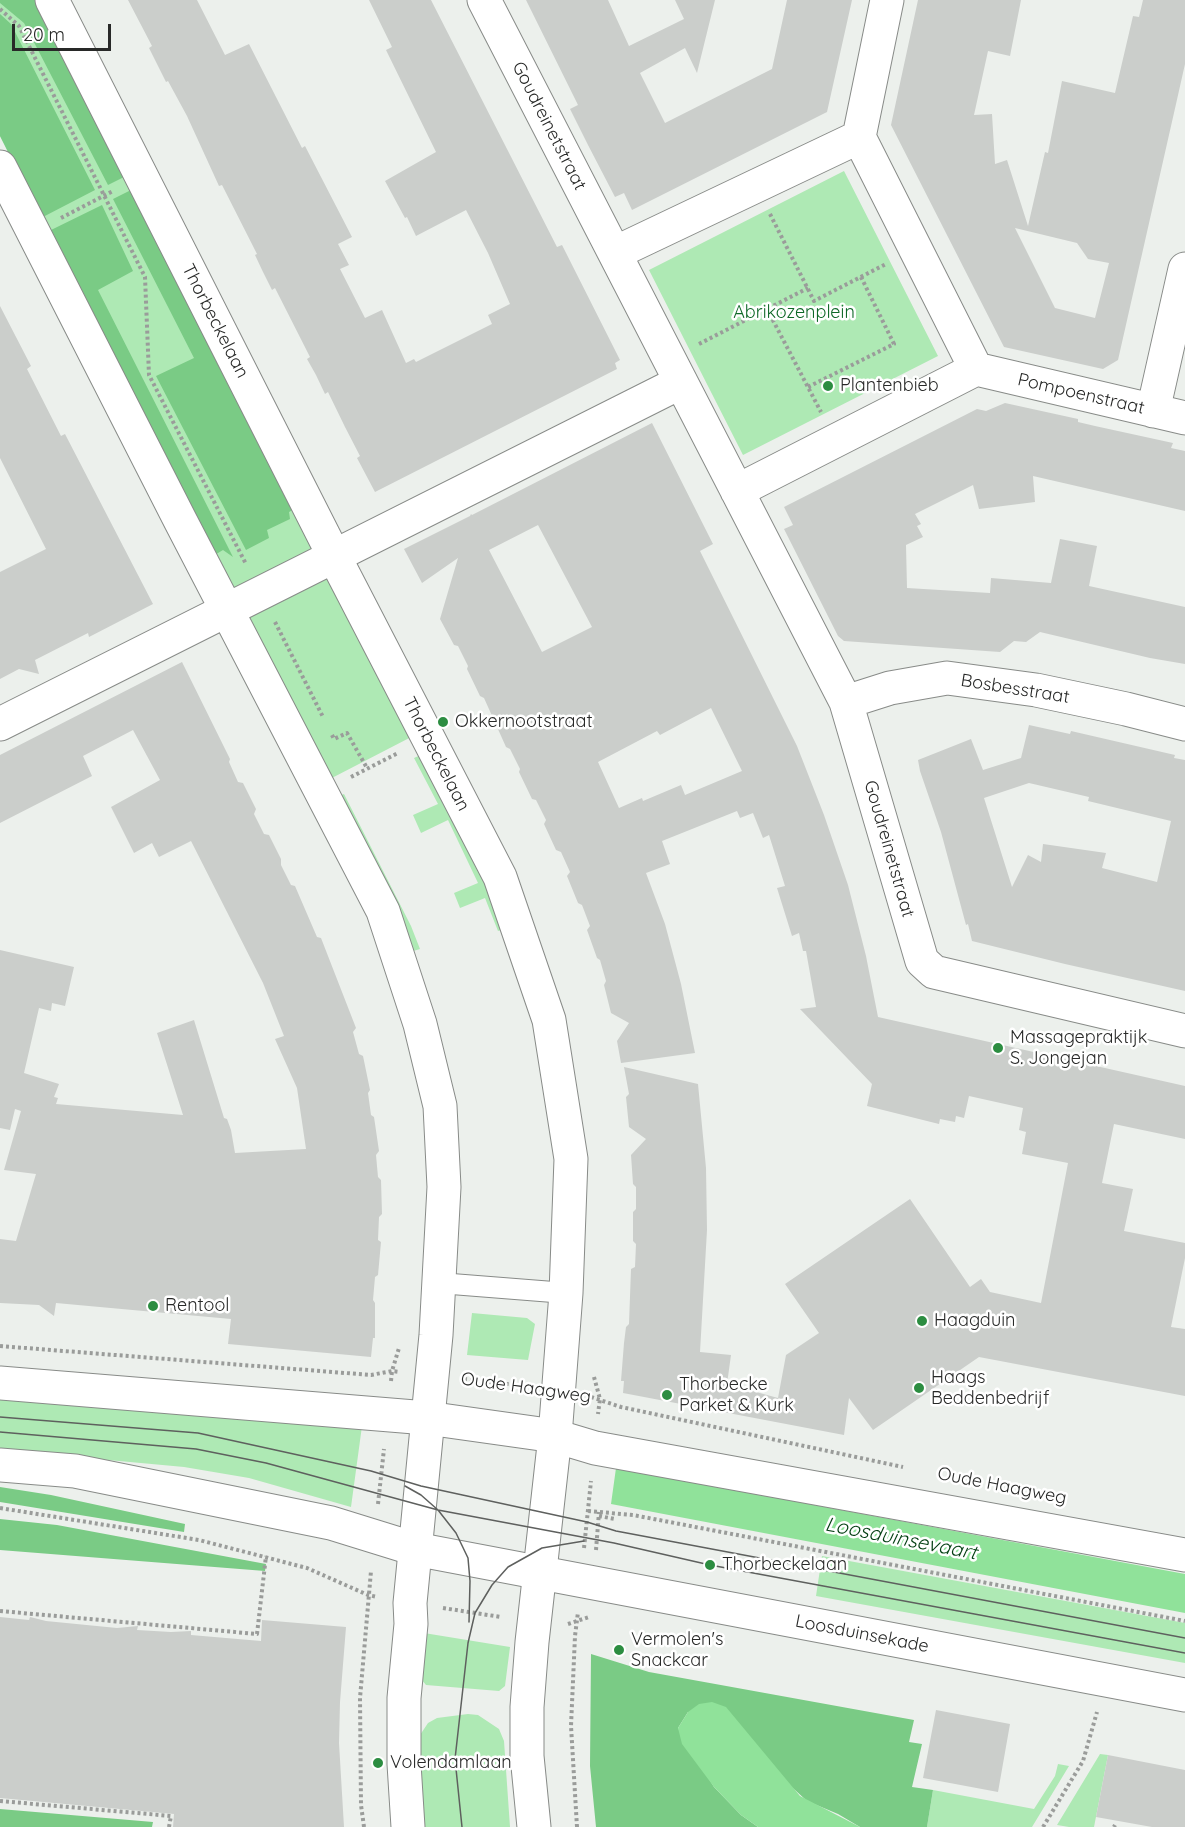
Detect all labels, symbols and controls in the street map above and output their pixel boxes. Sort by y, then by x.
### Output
scale bar [15,12,114,50]
text: 20 m [23,23,65,46]
street label: Goudreinetstraat [507,58,591,194]
street label: Thorbeckelaan [177,260,253,382]
park label: Abrikozenplein [733,302,855,324]
street label: Pompoenstraat [1015,369,1147,419]
place label: Plantenbieb [840,375,939,397]
marker: Plantenbieb [821,379,835,393]
street label: Bosbesstraat [959,670,1071,708]
street label: Thorbeckelaan [398,693,474,815]
place label: Okkernootstraat [455,711,593,733]
marker: Okkernootstraat [436,715,450,729]
street label: Goudreinetstraat [859,778,919,920]
place label: Massagepraktijk S. Jongejan [1010,1027,1147,1070]
marker: Massagepraktijk S. Jongejan [991,1041,1005,1055]
place label: Rentool [165,1295,229,1317]
marker: Rentool [146,1299,160,1313]
place label: Haagduin [934,1310,1016,1332]
marker: Haagduin [915,1314,929,1328]
place label: Haags Beddenbedrijf [931,1367,1049,1410]
street label: Oude Haagweg [460,1368,592,1408]
place label: Thorbecke Parket & Kurk [679,1374,794,1416]
marker: Haags Beddenbedrijf [912,1381,926,1395]
marker: Thorbecke Parket & Kurk [660,1388,674,1402]
street label: Oude Haagweg [936,1463,1068,1509]
water label: Loosduinsevaart [823,1513,979,1565]
place label: Thorbeckelaan [722,1554,847,1576]
marker: Thorbeckelaan [703,1558,717,1572]
street label: Loosduinsekade [793,1610,931,1658]
place label: Vermolen's Snackcar [631,1629,723,1672]
marker: Vermolen's Snackcar [612,1643,626,1657]
place label: Volendamlaan [390,1752,512,1774]
marker: Volendamlaan [371,1756,385,1770]

